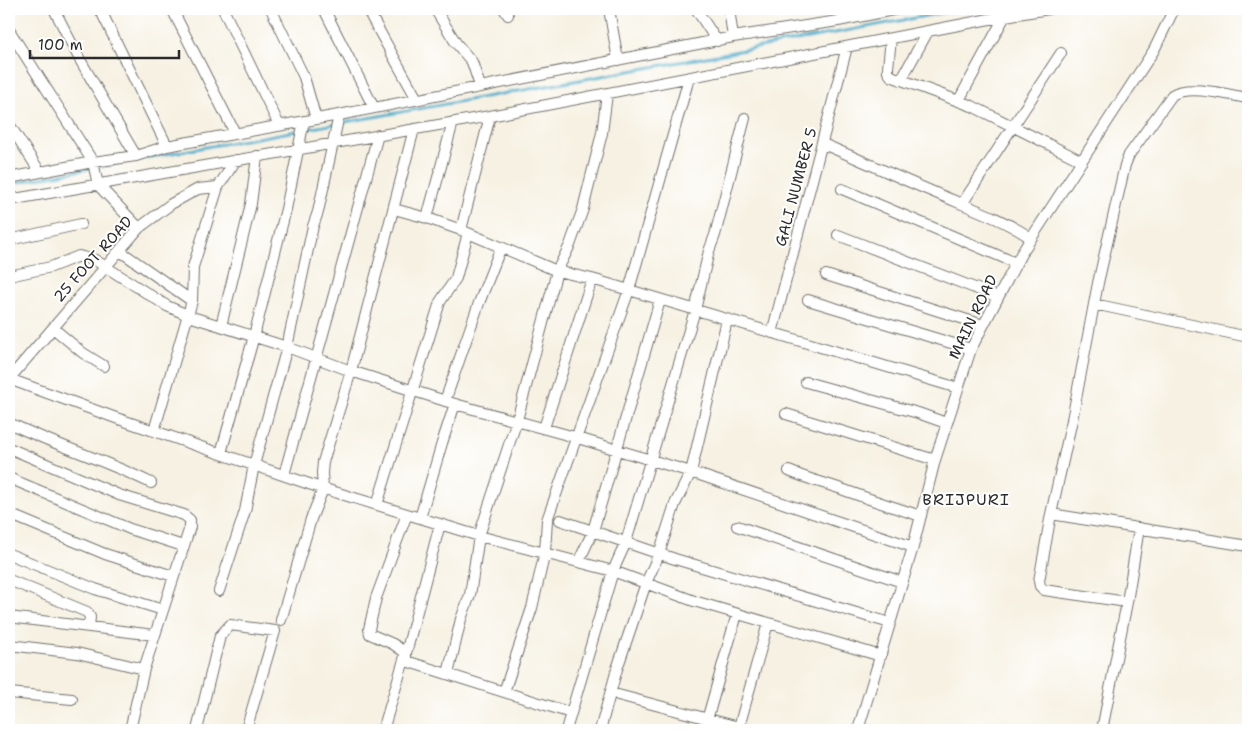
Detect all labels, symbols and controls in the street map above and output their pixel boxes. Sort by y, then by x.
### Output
scale bar [30,28,179,60]
text: 100 m [38,35,83,55]
street label: GALI NUMBER 5 [771,125,821,249]
street label: 25 FOOT ROAD [49,212,137,306]
street label: MAIN ROAD [944,272,1002,362]
district label: BRIJPURI [922,489,1010,510]

